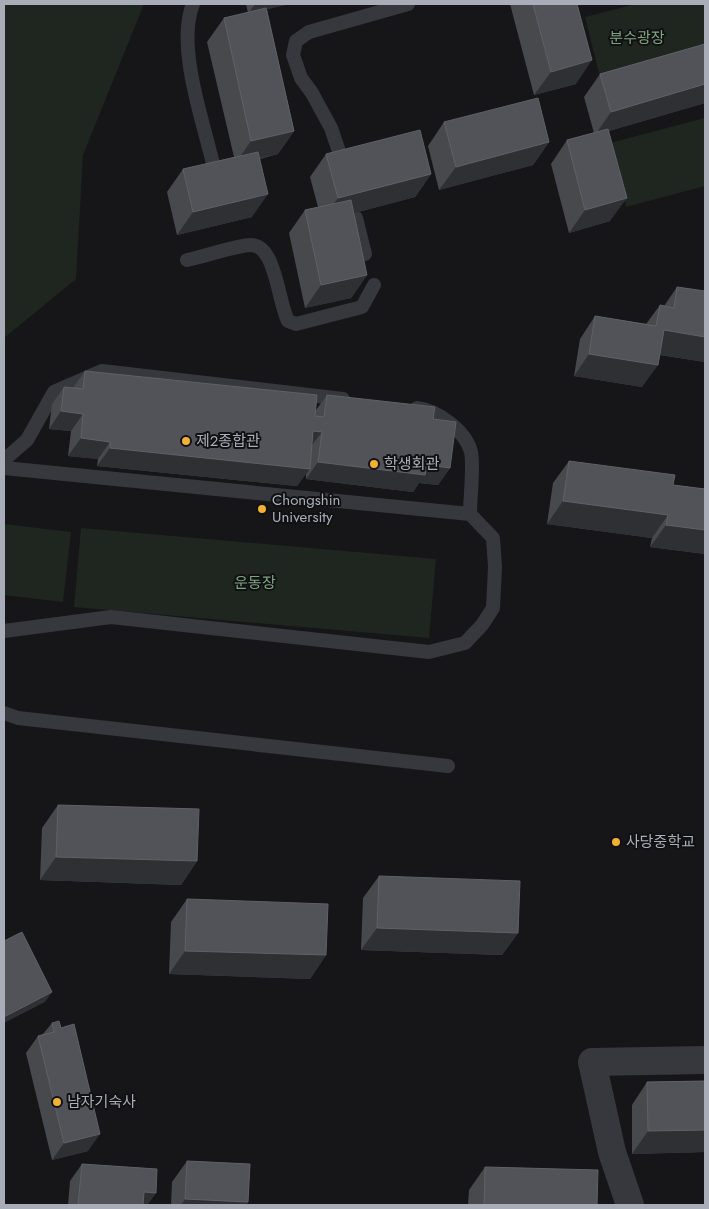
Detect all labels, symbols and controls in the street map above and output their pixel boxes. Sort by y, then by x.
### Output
park label: 분수광장 [609,27,665,49]
place label: 제2종합관 [196,430,260,452]
marker: 제2종합관 [180,435,192,447]
place label: 학생회관 [384,453,439,475]
marker: 학생회관 [368,458,380,470]
place label: Chongshin University [272,489,340,528]
marker: Chongshin University [256,503,268,515]
park label: 운동장 [234,572,276,594]
place label: 사당중학교 [626,831,695,853]
marker: 사당중학교 [610,836,622,848]
place label: 남자기숙사 [67,1091,136,1113]
marker: 남자기숙사 [51,1096,63,1108]

